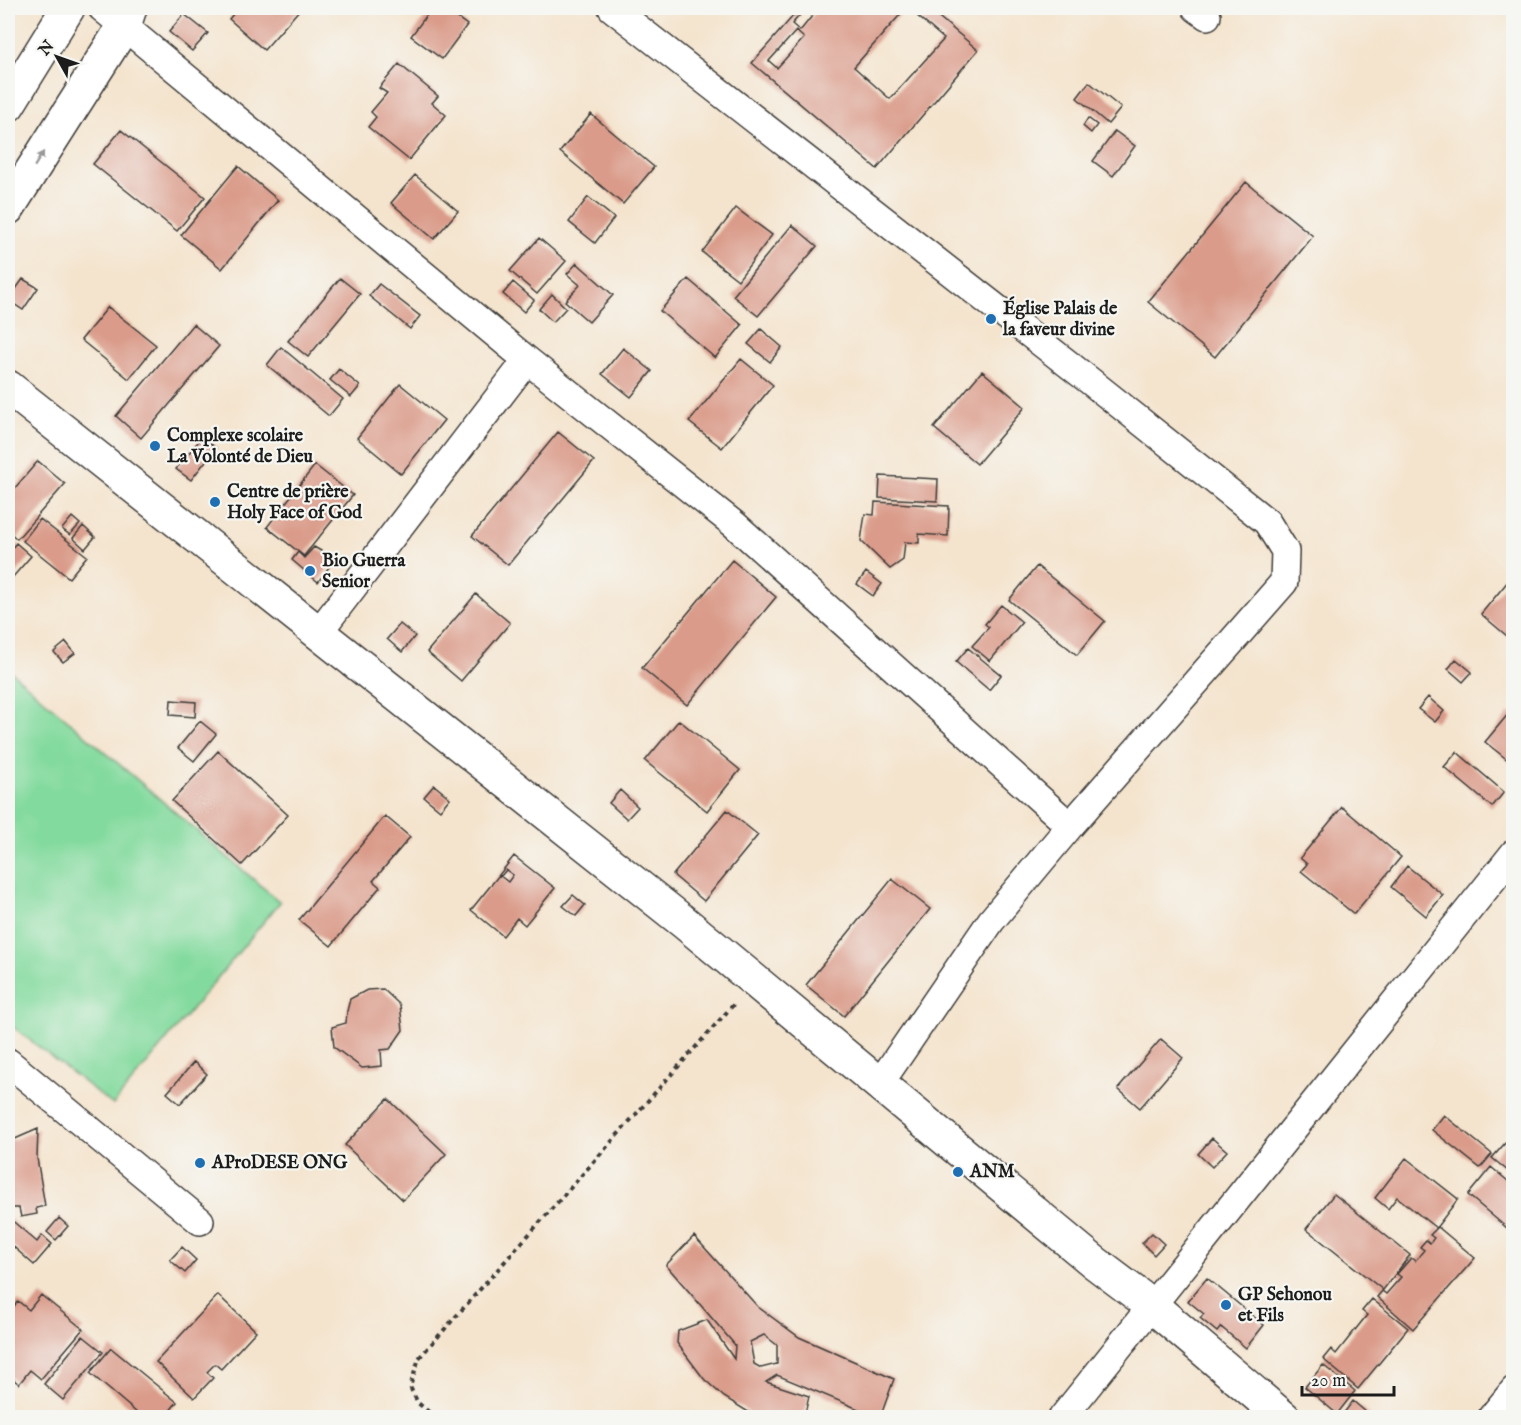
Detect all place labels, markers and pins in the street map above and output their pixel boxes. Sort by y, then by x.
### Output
place label: Église Palais de la faveur divine [1002,296,1118,342]
marker: Église Palais de la faveur divine [984,312,998,326]
place label: Complexe scolaire La Volonté de Dieu [167,425,314,469]
marker: Complexe scolaire La Volonté de Dieu [148,439,162,453]
place label: Centre de prière Holy Face of God [227,481,362,525]
marker: Centre de prière Holy Face of God [208,495,222,509]
place label: Bio Guerra Senior [322,550,406,594]
marker: Bio Guerra Senior [303,564,317,578]
place label: AProDESE ONG [211,1152,348,1175]
marker: AProDESE ONG [193,1156,207,1170]
place label: ANM [969,1161,1015,1184]
marker: ANM [951,1165,965,1179]
place label: GP Sehonou et Fils [1238,1284,1333,1328]
marker: GP Sehonou et Fils [1219,1298,1233,1312]

